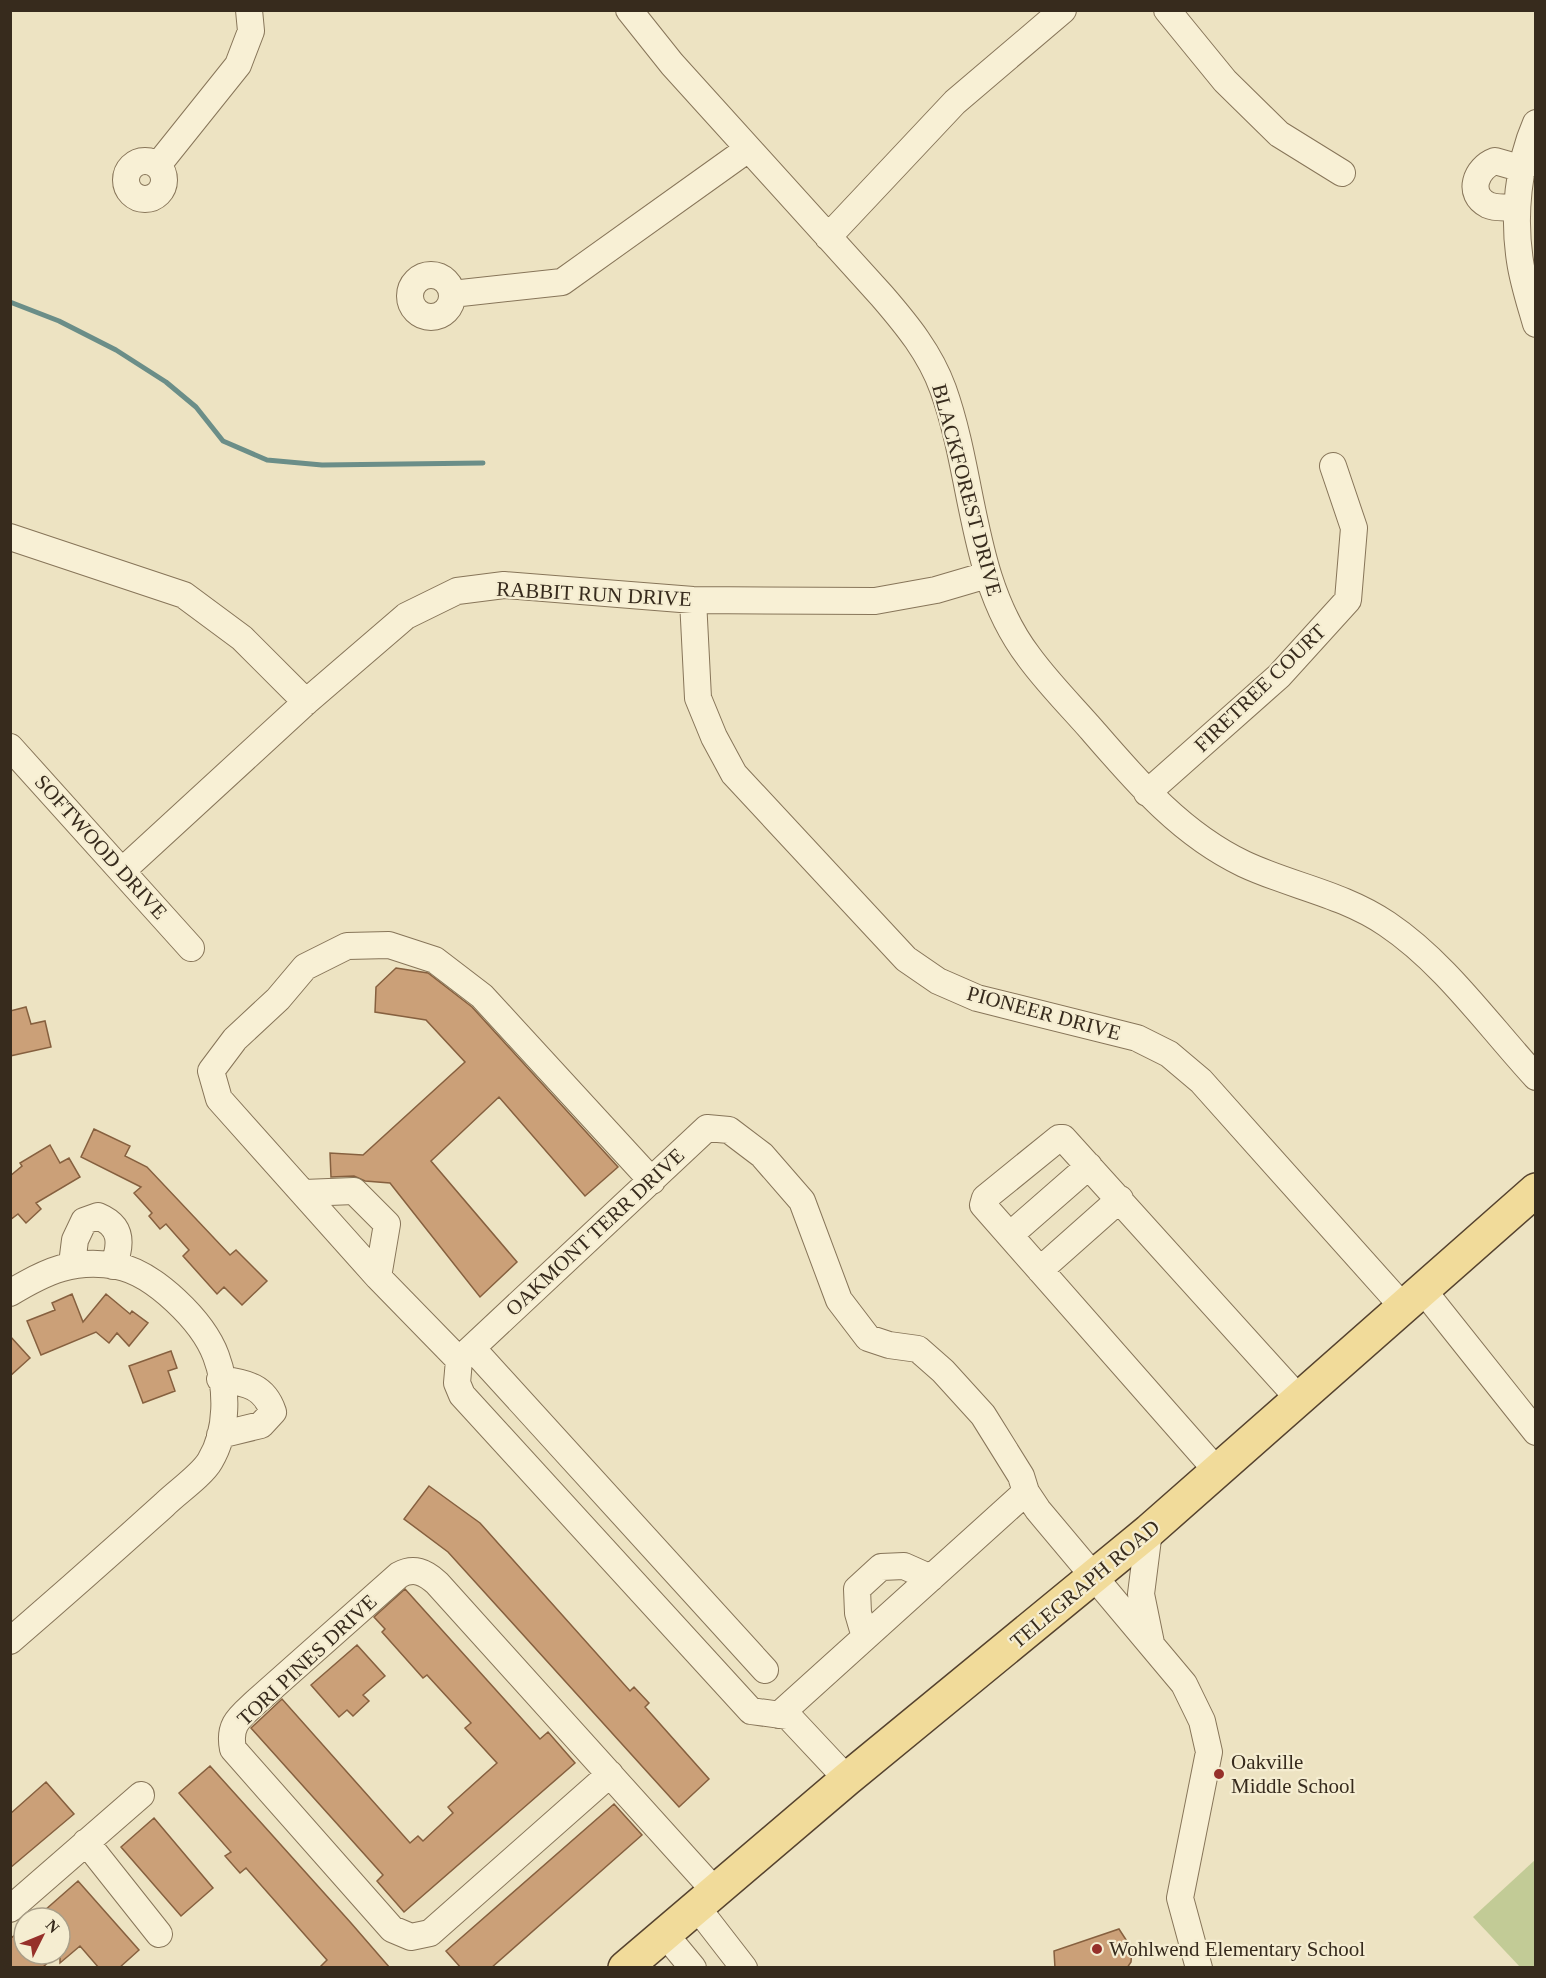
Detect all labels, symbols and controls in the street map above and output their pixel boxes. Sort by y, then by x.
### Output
street label: BLACKFOREST DRIVE [927,381,1007,599]
street label: RABBIT RUN DRIVE [496,577,692,611]
street label: FIRETREE COURT [1189,619,1331,757]
street label: SOFTWOOD DRIVE [30,770,172,924]
street label: PIONEER DRIVE [965,981,1123,1045]
street label: OAKMONT TERR DRIVE [501,1143,689,1321]
street label: TELEGRAPH ROAD [1006,1515,1164,1653]
street label: TORI PINES DRIVE [232,1589,382,1731]
place label: Oakville Middle School [1231,1750,1355,1798]
marker: Oakville Middle School [1212,1767,1226,1781]
north arrow [12,1906,72,1966]
text: N [42,1916,63,1936]
place label: Wohlwend Elementary School [1109,1937,1365,1961]
marker: Wohlwend Elementary School [1090,1942,1104,1956]

